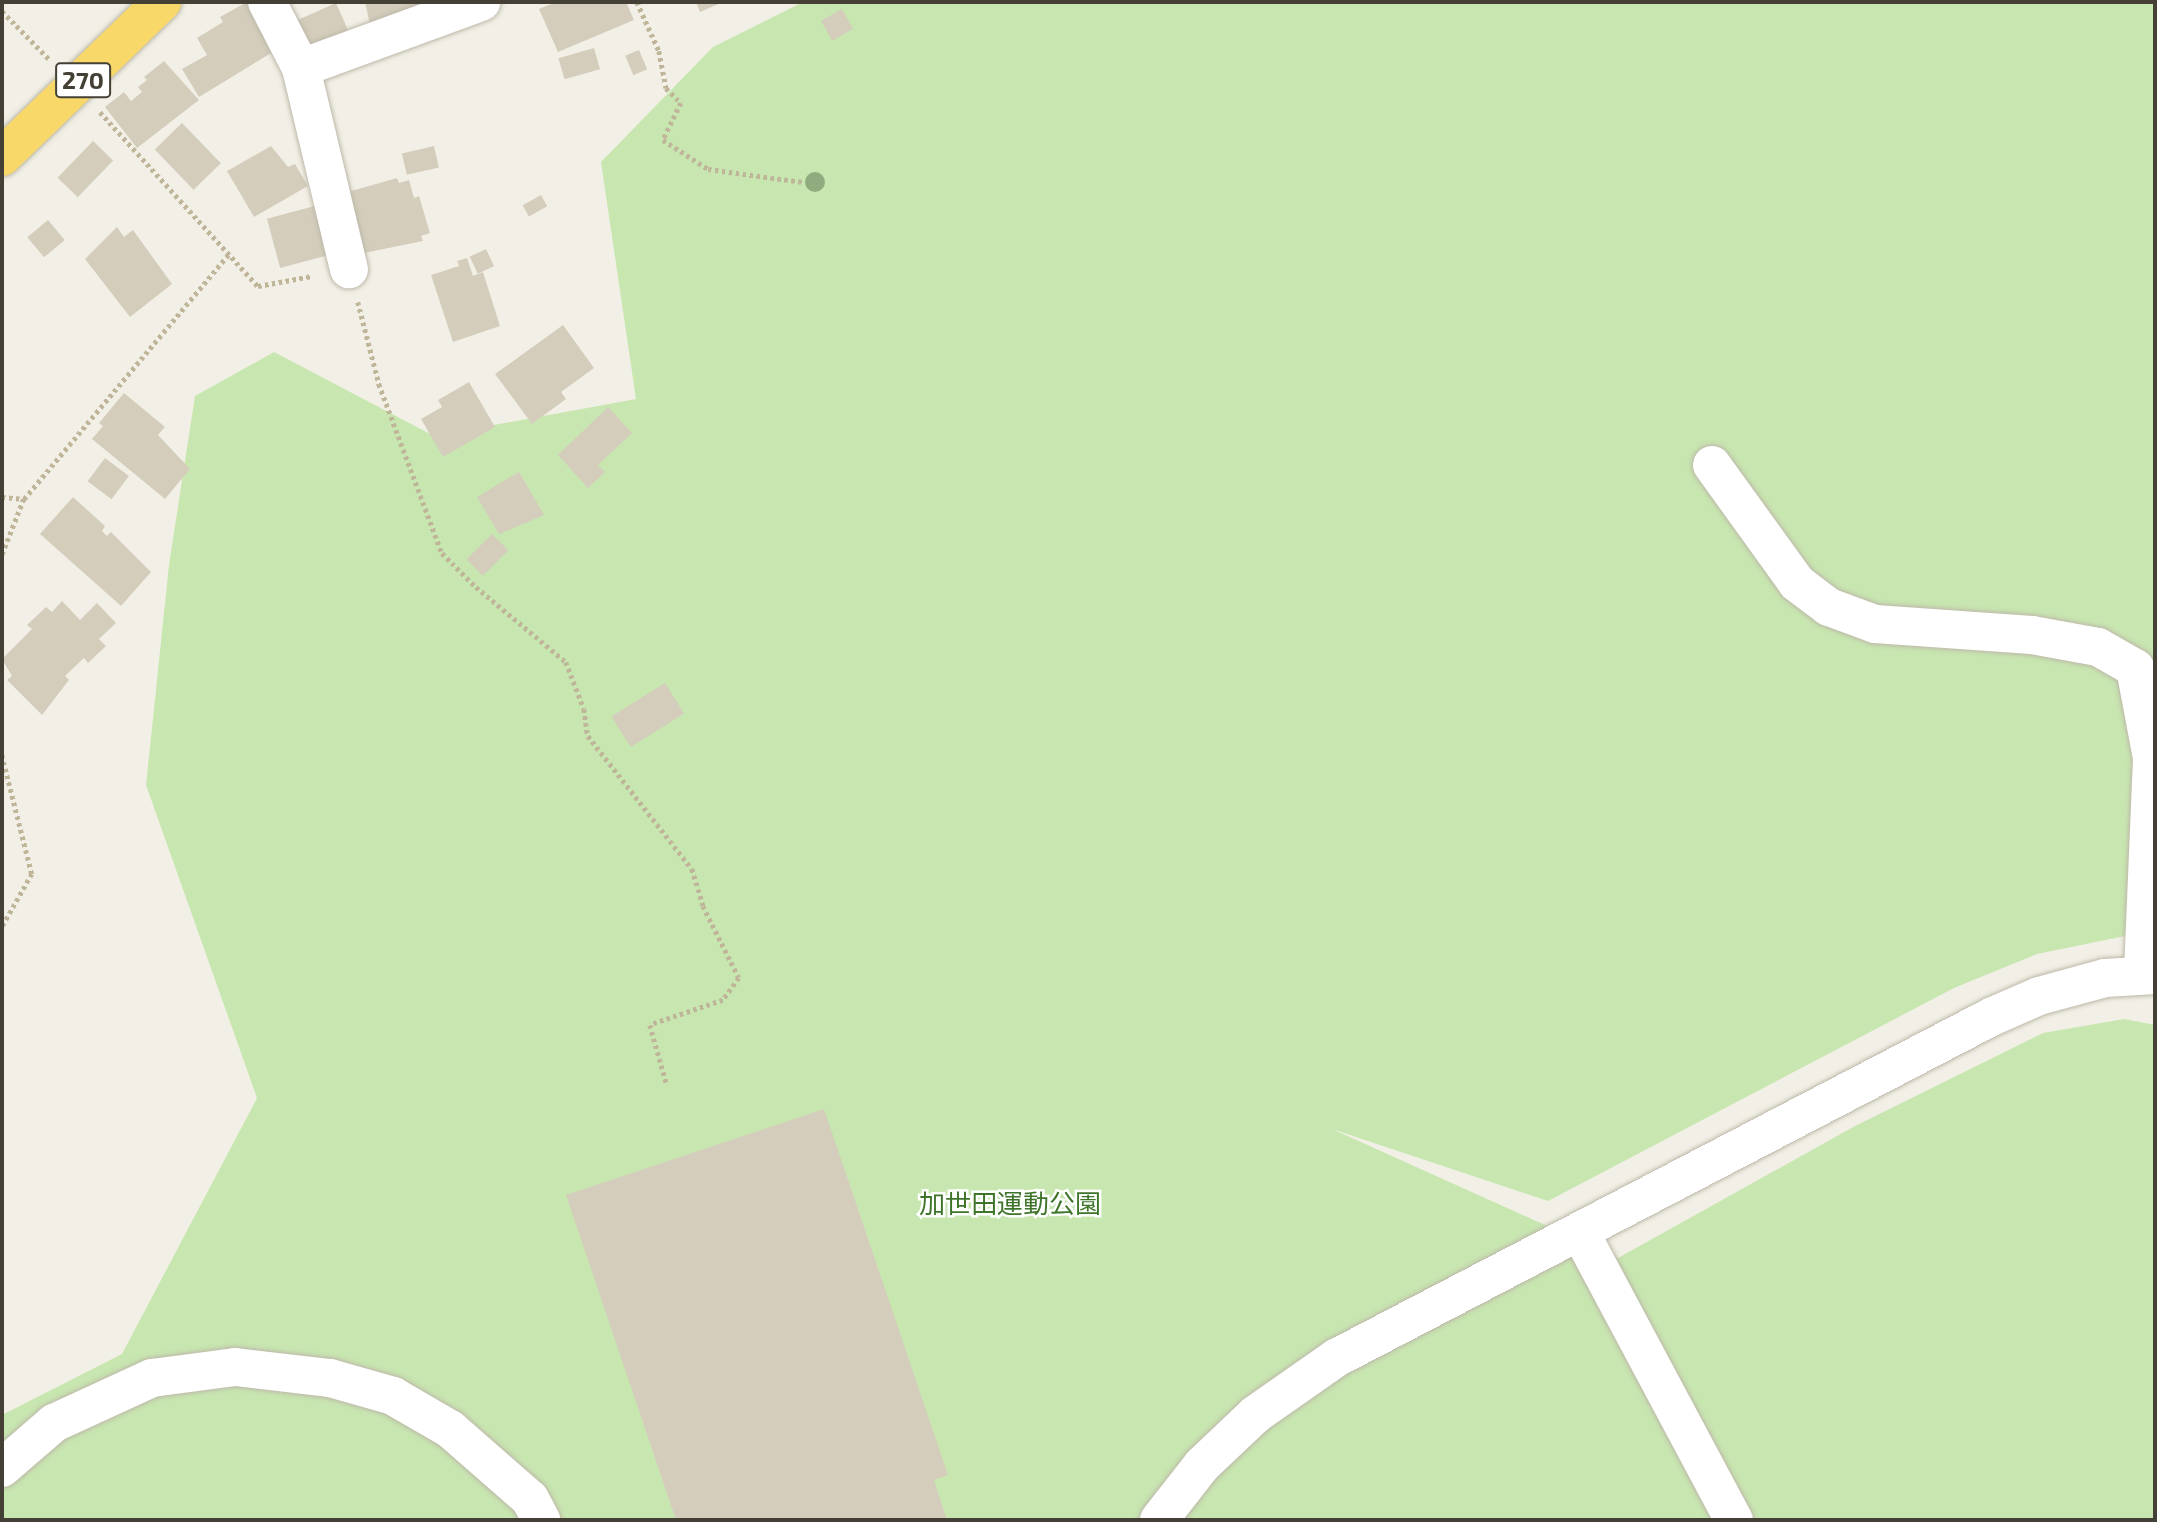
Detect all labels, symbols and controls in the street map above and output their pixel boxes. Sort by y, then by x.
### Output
road number: 270 [55,60,111,100]
park label: 加世田運動公園 [919,1187,1101,1219]

